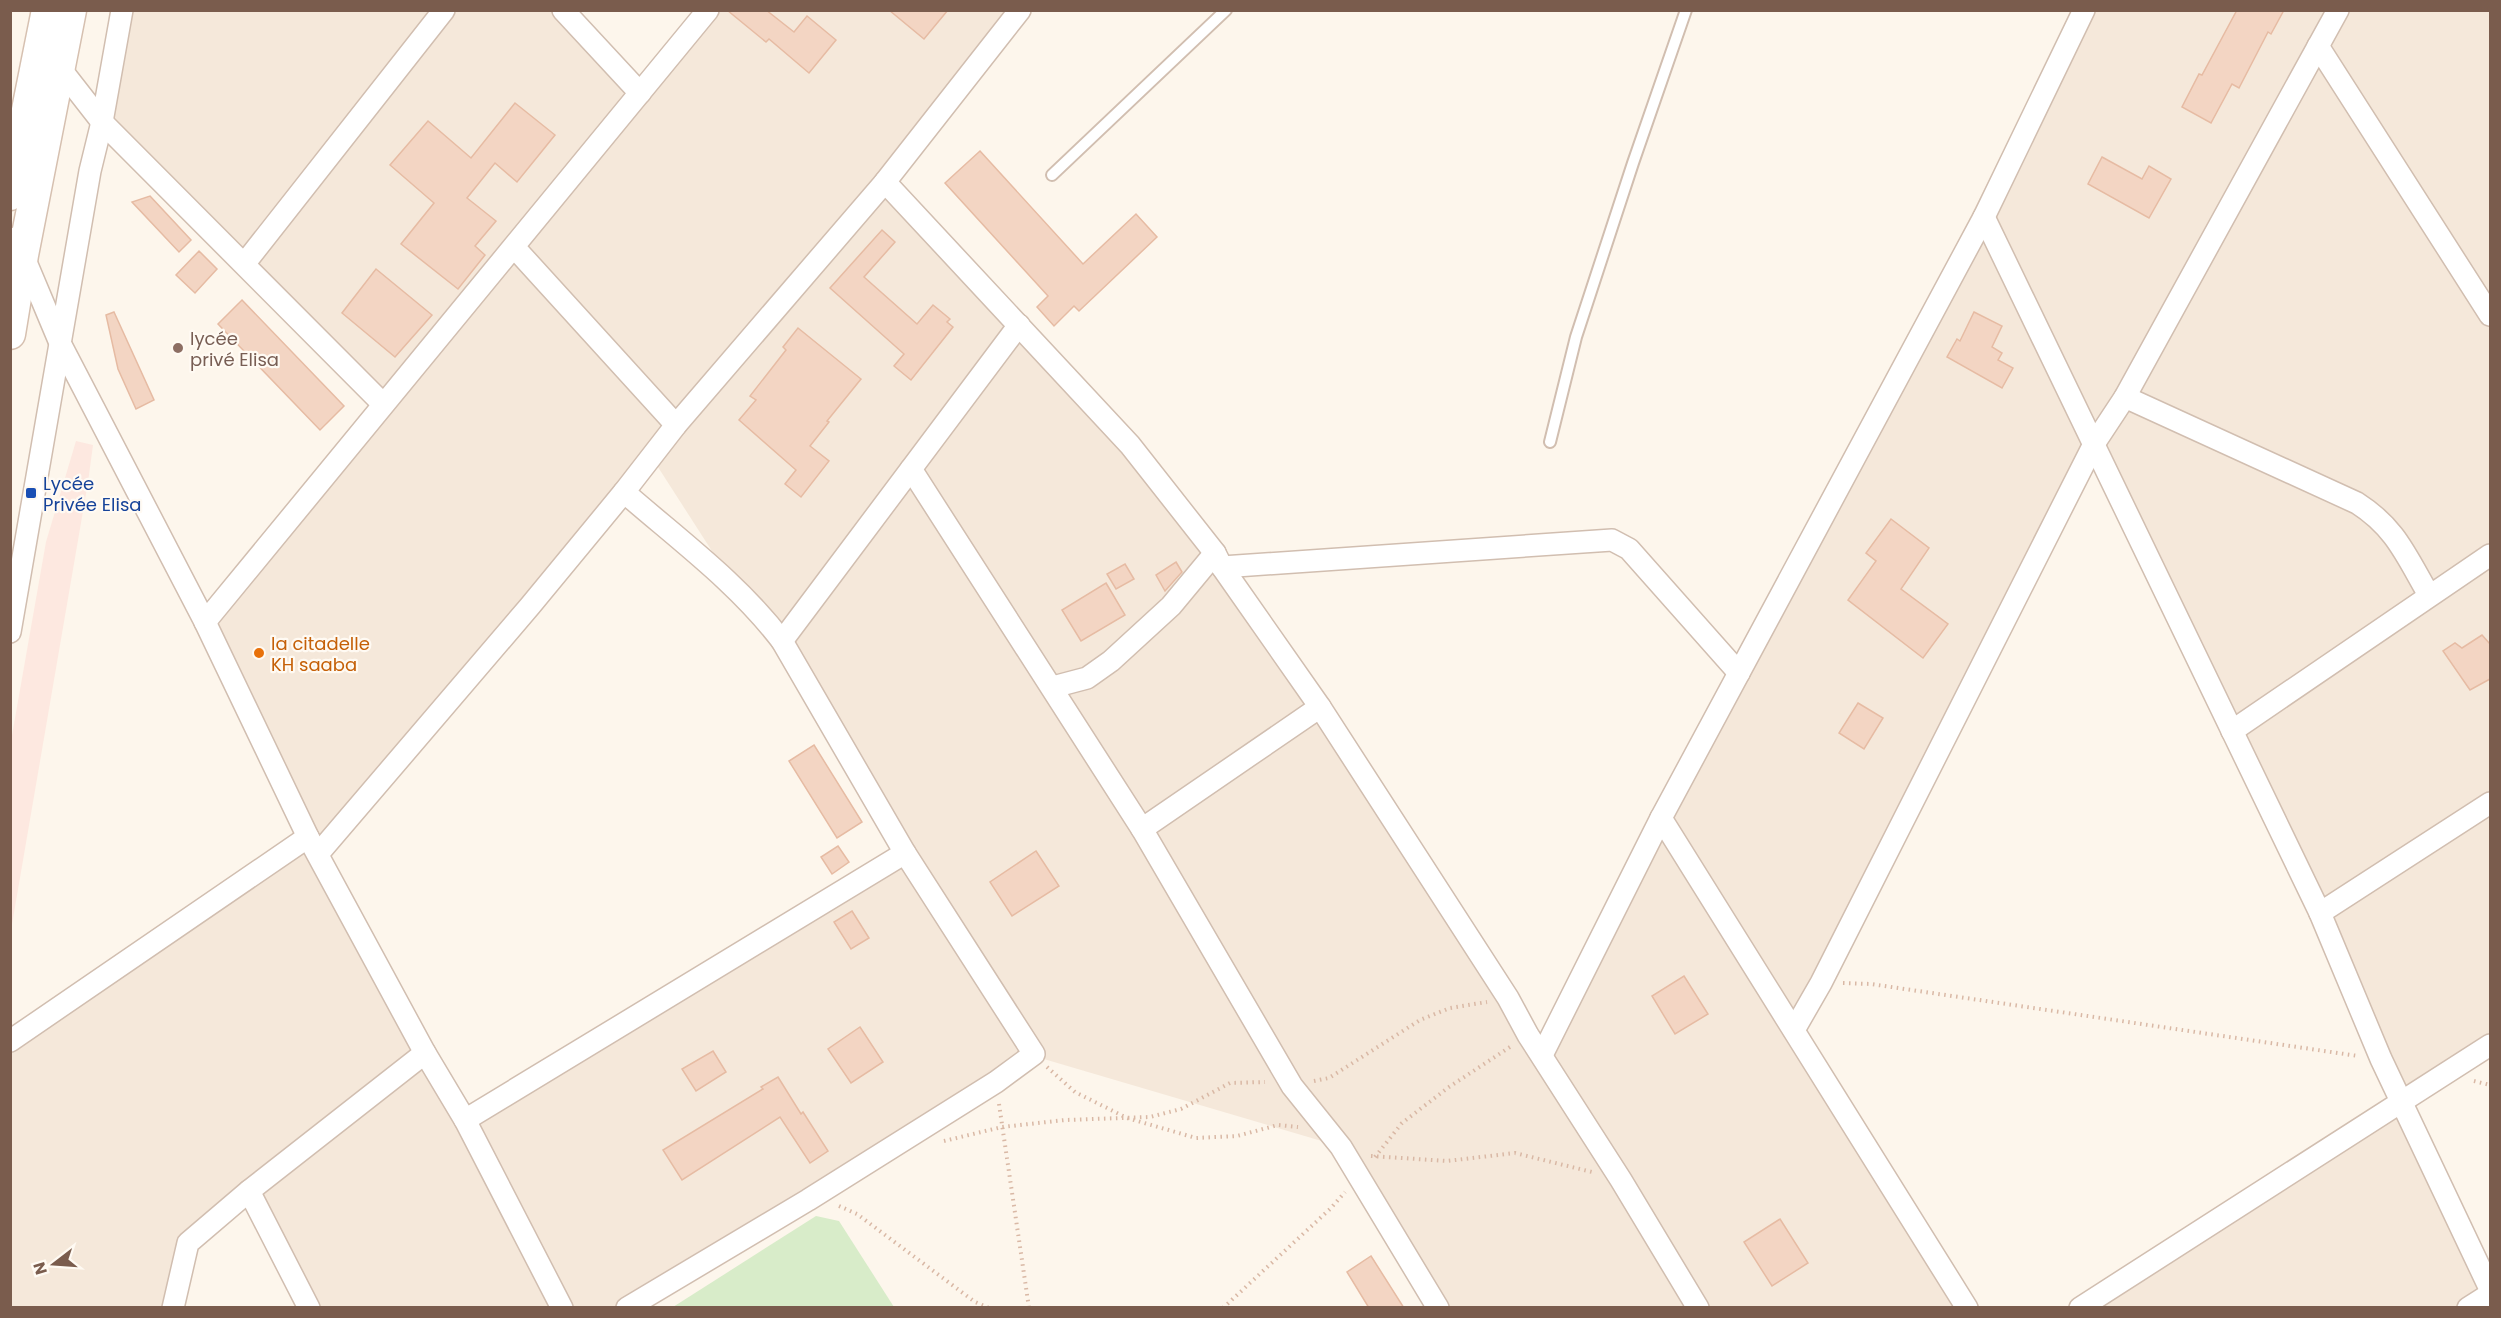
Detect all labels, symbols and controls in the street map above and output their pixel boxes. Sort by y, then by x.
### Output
place label: lycée privé Elisa [190,326,279,372]
marker: lycée privé Elisa [171,341,185,355]
place label: Lycée Privée Elisa [43,471,141,517]
marker: Lycée Privée Elisa [24,486,38,500]
place label: la citadelle KH saaba [271,631,370,677]
marker: la citadelle KH saaba [252,646,266,660]
north arrow [24,1234,84,1294]
text: N [27,1259,53,1277]

